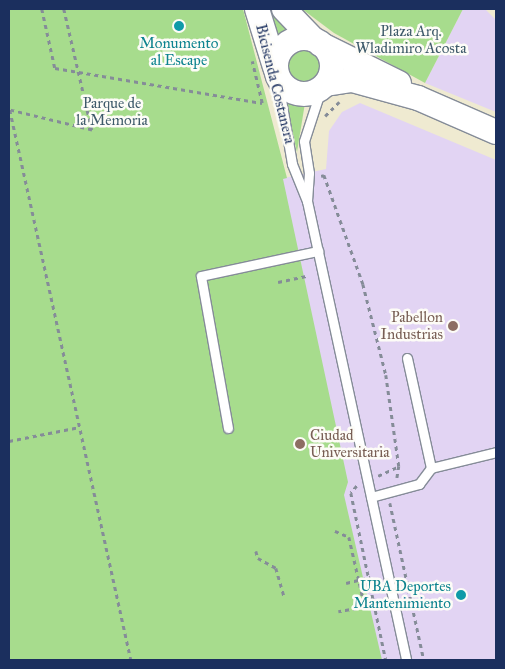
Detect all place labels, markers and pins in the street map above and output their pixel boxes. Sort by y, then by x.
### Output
marker: Monumento al Escape [173,20,185,32]
place label: Monumento al Escape [140,34,218,69]
place label: Pabellon Industrias [381,308,443,343]
marker: Pabellon Industrias [447,320,459,332]
place label: Ciudad Universitaria [310,426,390,461]
marker: Ciudad Universitaria [294,438,306,450]
place label: UBA Deportes Mantenimiento [353,577,451,612]
marker: UBA Deportes Mantenimiento [455,589,467,601]

